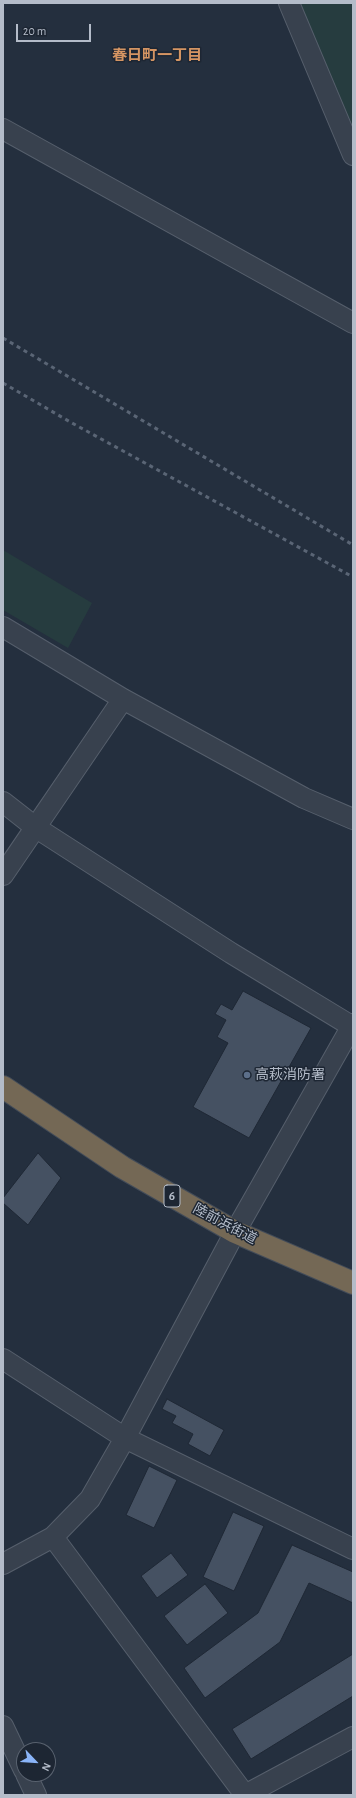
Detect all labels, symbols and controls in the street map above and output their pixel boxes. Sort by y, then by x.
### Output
scale bar [18,16,93,42]
text: 20 m [23,25,46,37]
district label: 春日町一丁目 [112,46,202,64]
place label: 高萩消防署 [255,1067,325,1083]
marker: 高萩消防署 [242,1070,252,1080]
road number: 6 [164,1185,180,1207]
street label: 陸前浜街道 [190,1200,260,1248]
north arrow [16,1742,56,1782]
text: N [40,1761,53,1773]

